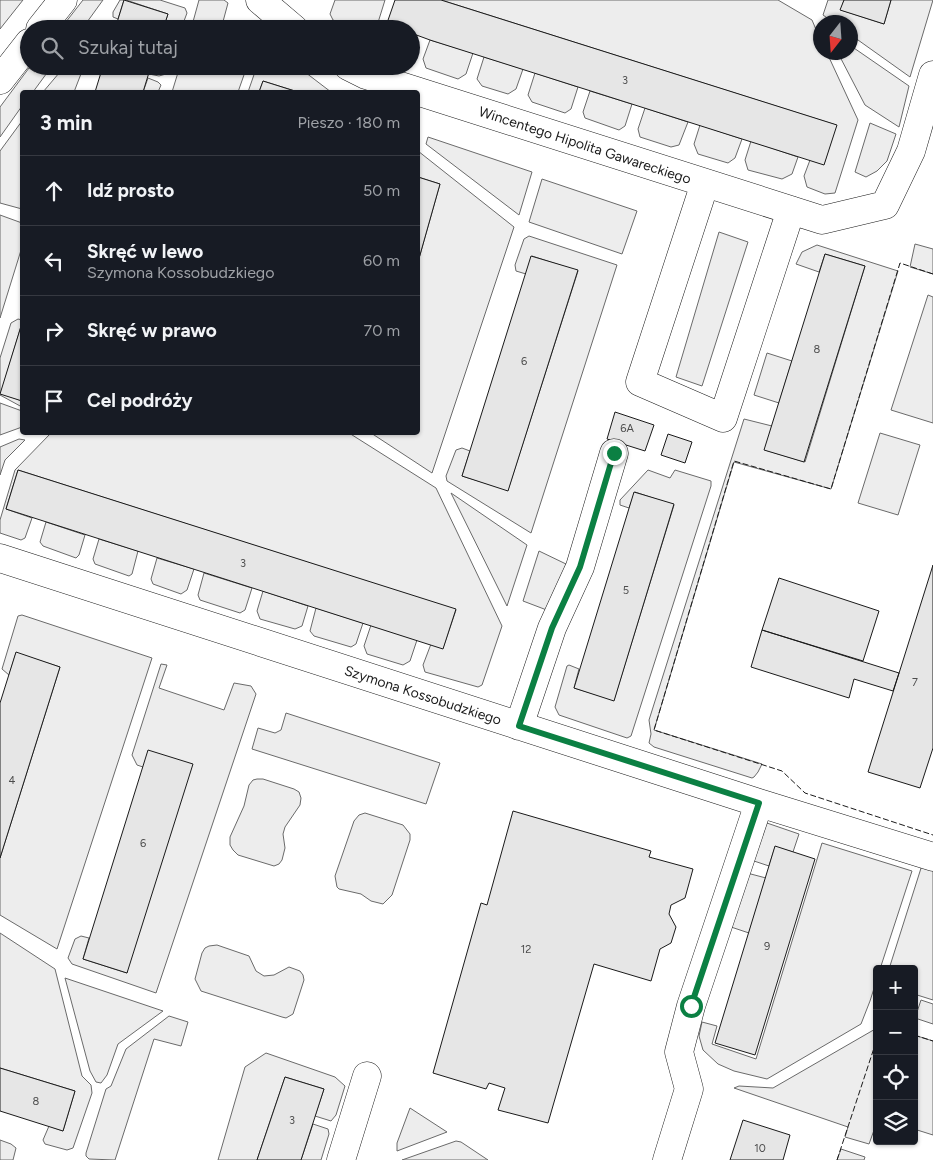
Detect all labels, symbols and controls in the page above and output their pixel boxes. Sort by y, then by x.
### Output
north arrow [813,15,858,60]
search box [20,20,420,75]
icon: search [38,34,66,62]
text: Szukaj tutaj [78,36,178,59]
house number: 3 [622,74,628,87]
street label: Wincentego Hipolita Gawareckiego [477,103,693,188]
text: 3 min [40,110,92,135]
text: Pieszo · 180 m [297,113,400,132]
icon: ahead [40,177,68,205]
text: Idź prosto [87,179,174,202]
text: 50 m [363,181,400,200]
text: Skręć w lewo [87,240,203,263]
icon: left [40,247,68,275]
text: 60 m [363,251,400,270]
text: Szymona Kossobudzkiego [87,263,275,282]
icon: right [40,317,68,345]
text: Skręć w prawo [87,319,217,342]
text: 70 m [364,321,400,340]
house number: 8 [814,343,821,356]
house number: 6 [521,355,527,368]
icon: arrive [40,387,68,415]
text: Cel podróży [87,389,193,412]
house number: 6A [620,422,634,435]
route end [603,442,626,465]
house number: 3 [240,557,246,570]
house number: 5 [623,584,629,597]
street label: Szymona Kossobudzkiego [342,662,504,729]
house number: 7 [912,676,918,689]
house number: 4 [9,774,16,787]
house number: 6 [140,837,146,850]
house number: 9 [764,940,770,953]
house number: 12 [521,943,531,956]
map controls [873,965,918,1145]
button: + [873,965,918,1010]
route start [680,995,703,1018]
button: − [873,1010,918,1055]
button: locate [873,1055,918,1100]
house number: 8 [33,1095,40,1108]
button: layers [873,1100,918,1145]
house number: 3 [289,1114,295,1127]
house number: 10 [754,1142,766,1155]

